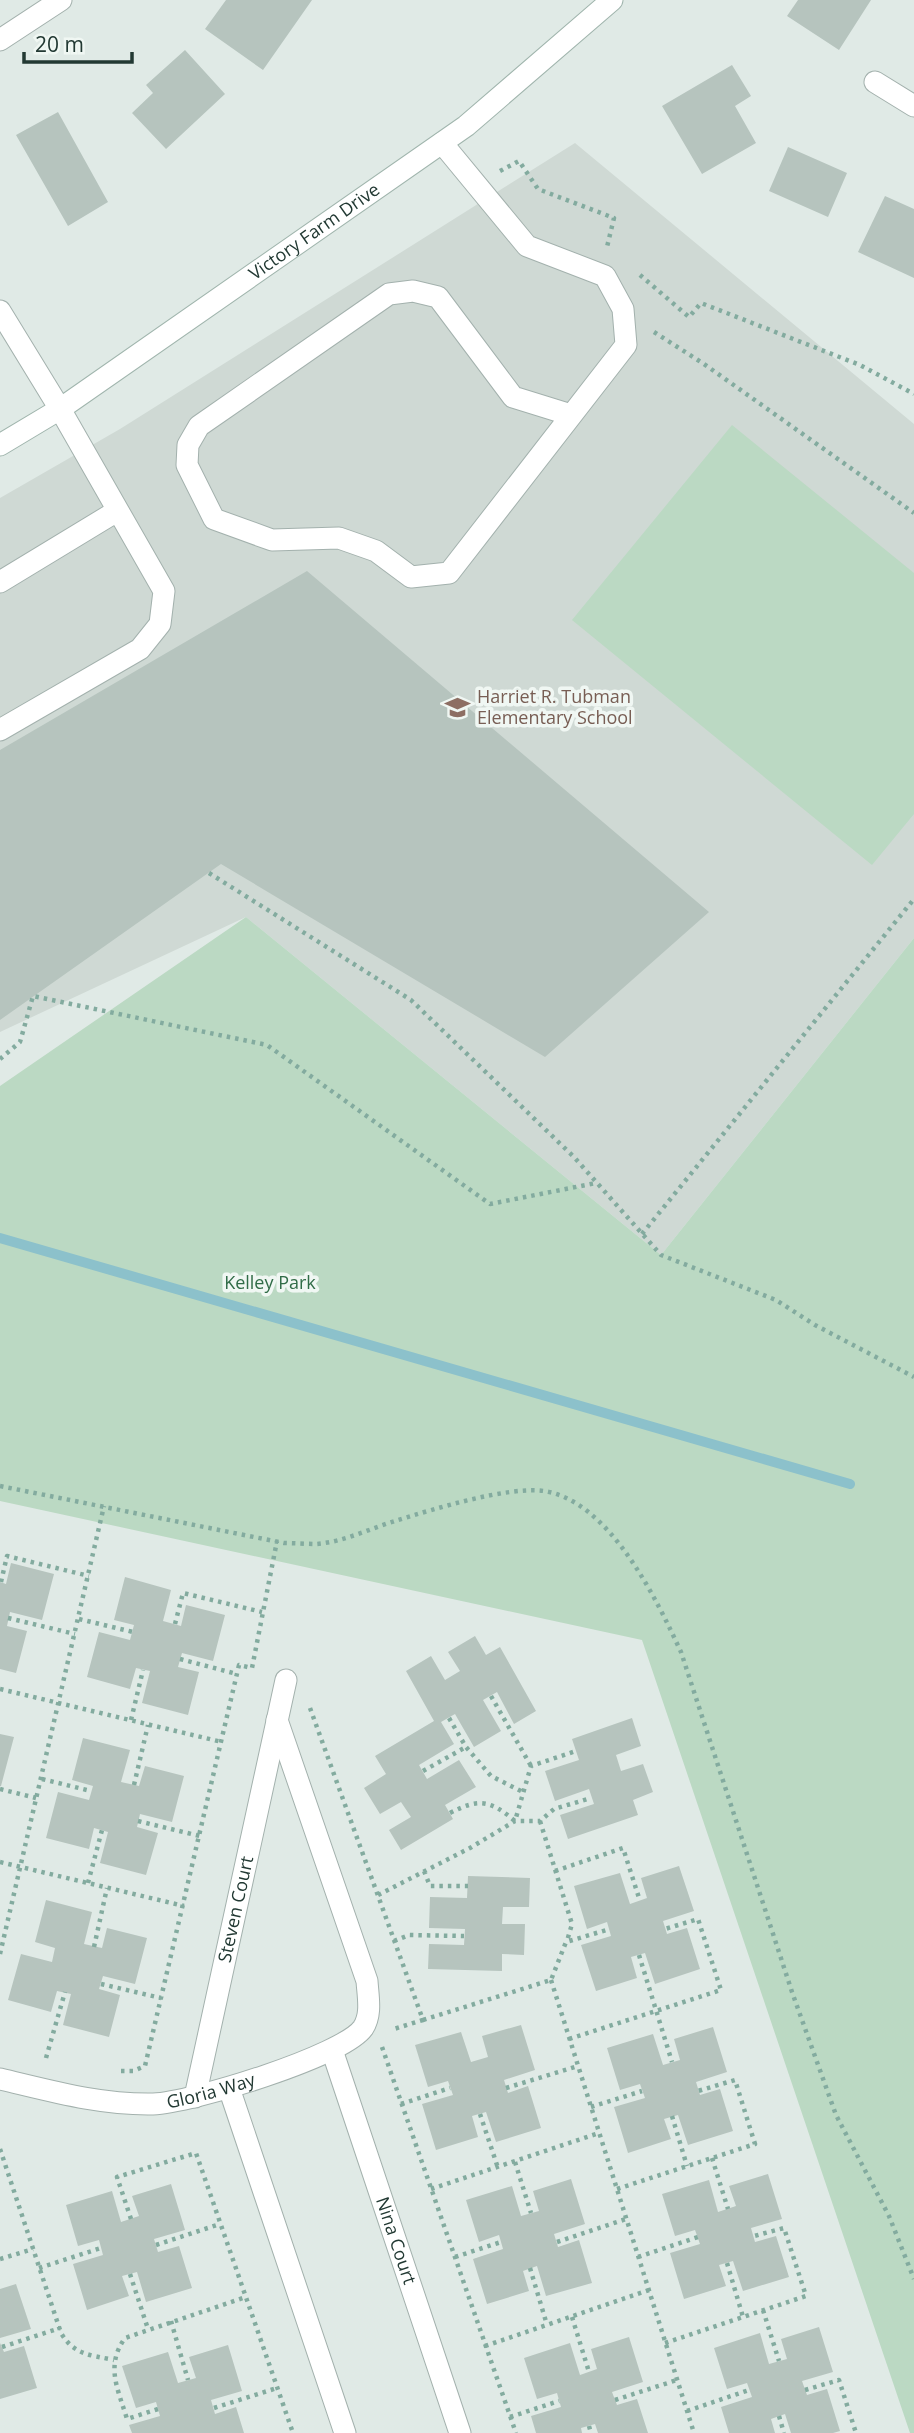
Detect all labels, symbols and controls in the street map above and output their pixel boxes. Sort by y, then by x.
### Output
scale bar [24,21,133,65]
text: 20 m [35,30,84,58]
street label: Victory Farm Drive [244,177,384,285]
place label: Harriet R. Tubman Elementary School [477,684,633,729]
school or university icon: Harriet R. Tubman Elementary School [443,693,471,721]
park label: Kelley Park [224,1270,316,1294]
street label: Steven Court [212,1854,258,1965]
street label: Gloria Way [165,2067,259,2113]
street label: Nina Court [371,2193,422,2287]

